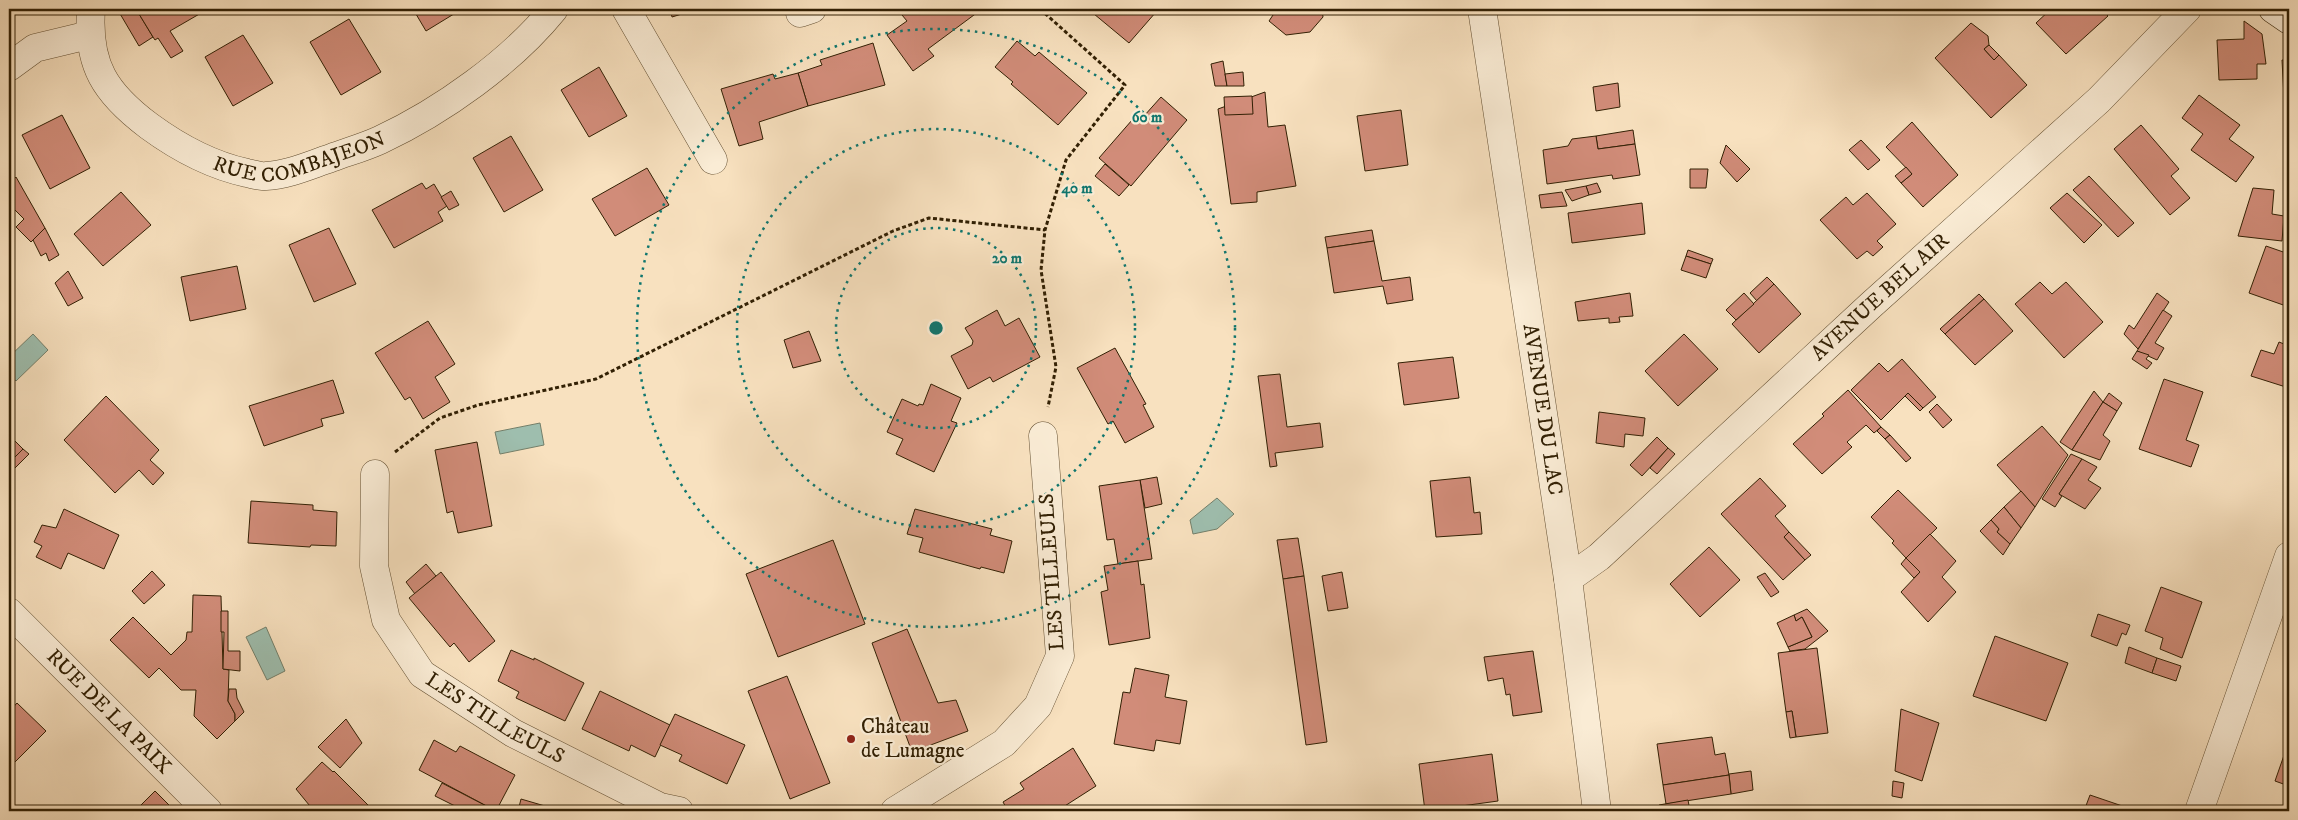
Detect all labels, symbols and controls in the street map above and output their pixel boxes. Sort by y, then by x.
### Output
text: 60 m [1132,108,1163,127]
street label: RUE COMBAJEON [209,126,390,189]
text: 40 m [1060,179,1093,198]
street label: AVENUE BEL AIR [1806,228,1955,367]
text: 20 m [992,249,1023,268]
centre of rings [927,319,945,337]
street label: AVENUE DU LAC [1517,322,1568,497]
street label: LES TILLEULS [1034,493,1070,651]
street label: RUE DE LA PAIX [41,644,177,780]
street label: LES TILLEULS [421,667,569,770]
place label: Château de Lumagne [861,714,965,764]
marker: Château de Lumagne [845,733,857,745]

